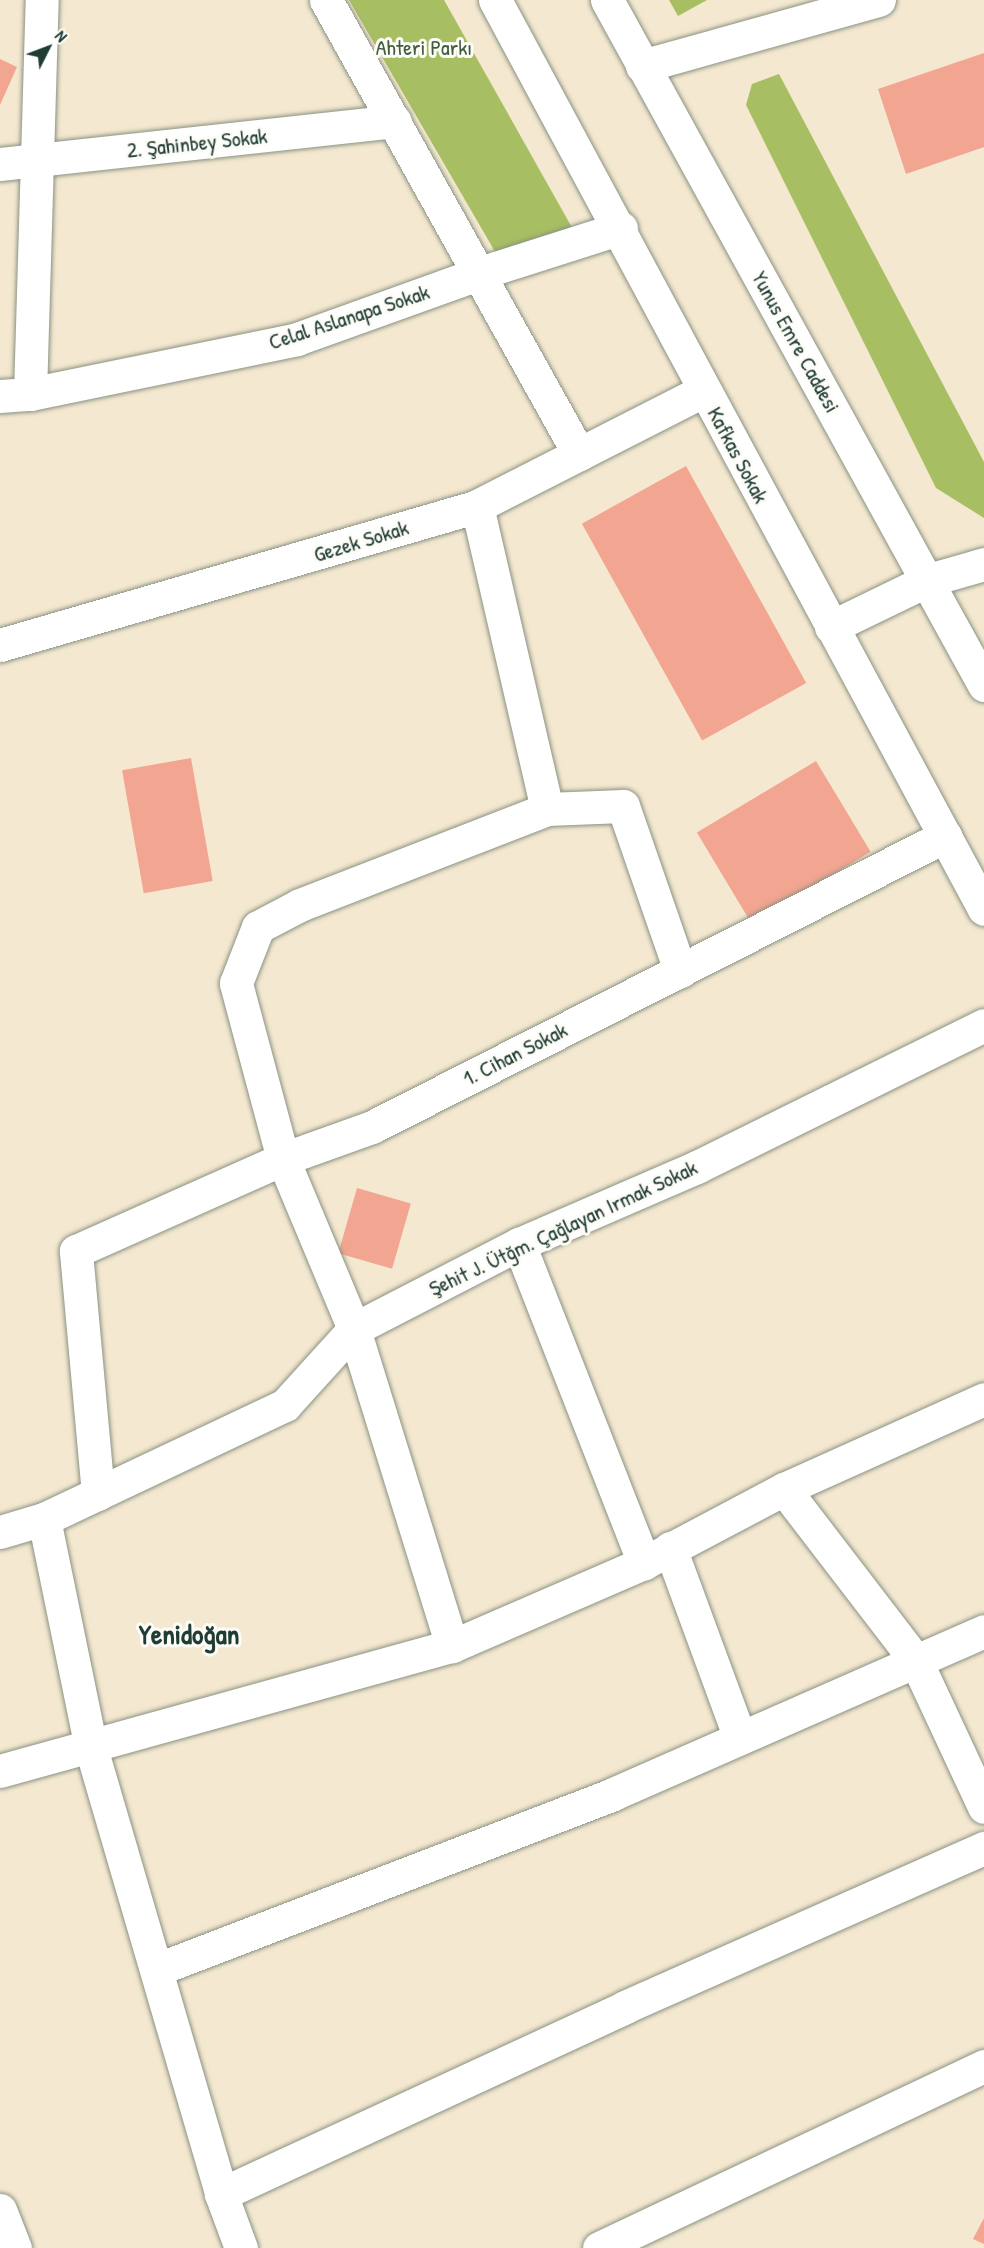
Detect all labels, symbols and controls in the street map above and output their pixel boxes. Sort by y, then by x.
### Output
north arrow [18,18,78,78]
text: N [50,25,72,46]
park label: Ahteri Parkı [376,35,472,61]
street label: 2. Şahinbey Sokak [126,123,268,163]
street label: Yunus Emre Caddesi [746,267,846,417]
street label: Celal Aslanapa Sokak [265,279,433,355]
street label: Kafkas Sokak [702,402,774,508]
street label: Gezek Sokak [311,514,411,568]
street label: 1. Cihan Sokak [458,1016,572,1092]
street label: Şehit J. Ütğm. Çağlayan Irmak Sokak [425,1154,701,1302]
district label: Yenidoğan [139,1617,239,1651]

